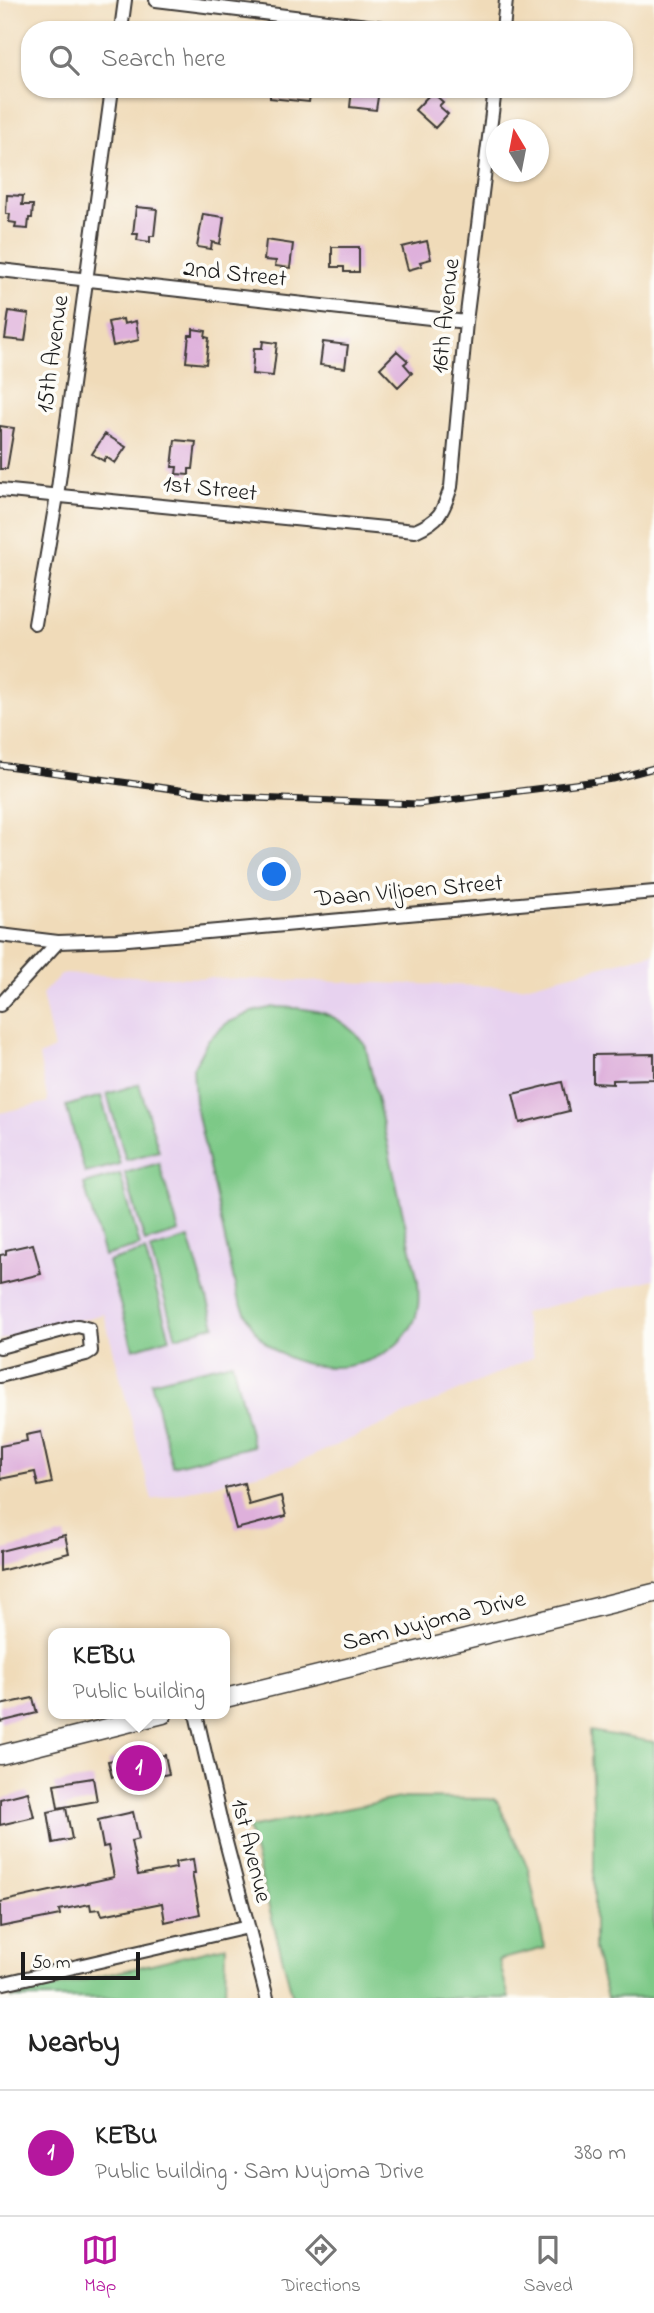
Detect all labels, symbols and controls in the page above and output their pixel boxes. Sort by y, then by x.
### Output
search box [21,21,633,98]
icon: search [45,41,83,79]
text: Search here [101,41,226,79]
north arrow [486,119,549,182]
street label: 2nd Street [182,252,288,298]
street label: 16th Avenue [424,257,470,375]
street label: 15th Avenue [28,293,80,415]
street label: 1st Street [161,468,259,512]
your location [257,857,291,891]
street label: Daan Viljoen Street [313,866,504,918]
street label: Sam Nujoma Drive [339,1582,530,1662]
popup [48,1628,230,1719]
text: KEBU [73,1638,135,1676]
text: Public building [73,1676,205,1709]
pin: 1 [116,1742,162,1794]
street label: 1st Avenue [220,1795,280,1907]
scale bar [21,1949,140,1981]
text: 50 m [32,1950,71,1977]
text: Nearby [28,2022,120,2066]
text: KEBU [95,2118,157,2156]
text: 1 [47,2137,55,2170]
text: 380 m [574,2137,626,2170]
text: Public building · Sam Nujoma Drive [95,2156,424,2189]
tab: Map [81,2231,119,2300]
tab: Directions [282,2231,361,2300]
tab: Saved [523,2231,573,2300]

